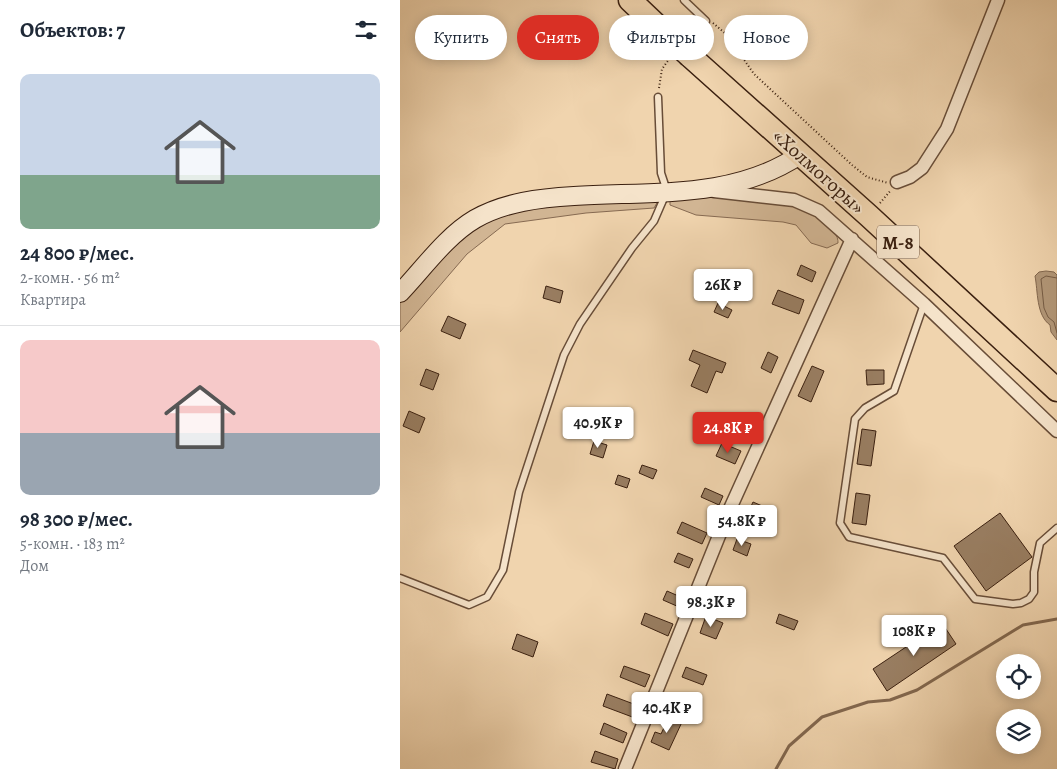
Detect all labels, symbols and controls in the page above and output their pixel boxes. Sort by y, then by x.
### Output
chip: Купить [415,15,507,60]
chip: Снять [517,15,599,60]
chip: Фильтры [609,15,714,60]
chip: Новое [724,15,808,60]
text: Объектов: 7 [20,16,125,44]
icon: filters [352,16,380,44]
icon: home [155,107,245,197]
street label: «Холмогоры» [767,123,871,220]
road number: М-8 [877,226,919,258]
text: 24 800 ₽/мес. [20,239,134,267]
text: 2-комн. · 56 m² [20,267,120,289]
pin: 26K ₽ [688,268,758,311]
text: 26K ₽ [705,274,741,296]
text: Квартира [20,289,86,311]
icon: home [155,372,245,462]
pin: 40.9K ₽ [552,406,644,449]
text: 40.9K ₽ [574,412,622,434]
pin: 24.8K ₽ [682,412,774,454]
text: 24.8K ₽ [704,417,752,439]
pin: 54.8K ₽ [696,504,788,547]
text: 98 300 ₽/мес. [20,505,133,533]
text: 54.8K ₽ [718,510,766,532]
text: 5-комн. · 183 m² [20,533,125,555]
text: Дом [20,555,49,577]
pin: 98.3K ₽ [665,586,757,628]
text: 98.3K ₽ [687,591,735,613]
pin: 108K ₽ [873,614,955,657]
text: 108K ₽ [893,620,935,642]
map controls [996,654,1041,754]
button: locate [996,654,1041,699]
pin: 40.4K ₽ [621,692,713,734]
text: 40.4K ₽ [643,697,691,719]
button: layers [996,709,1041,754]

